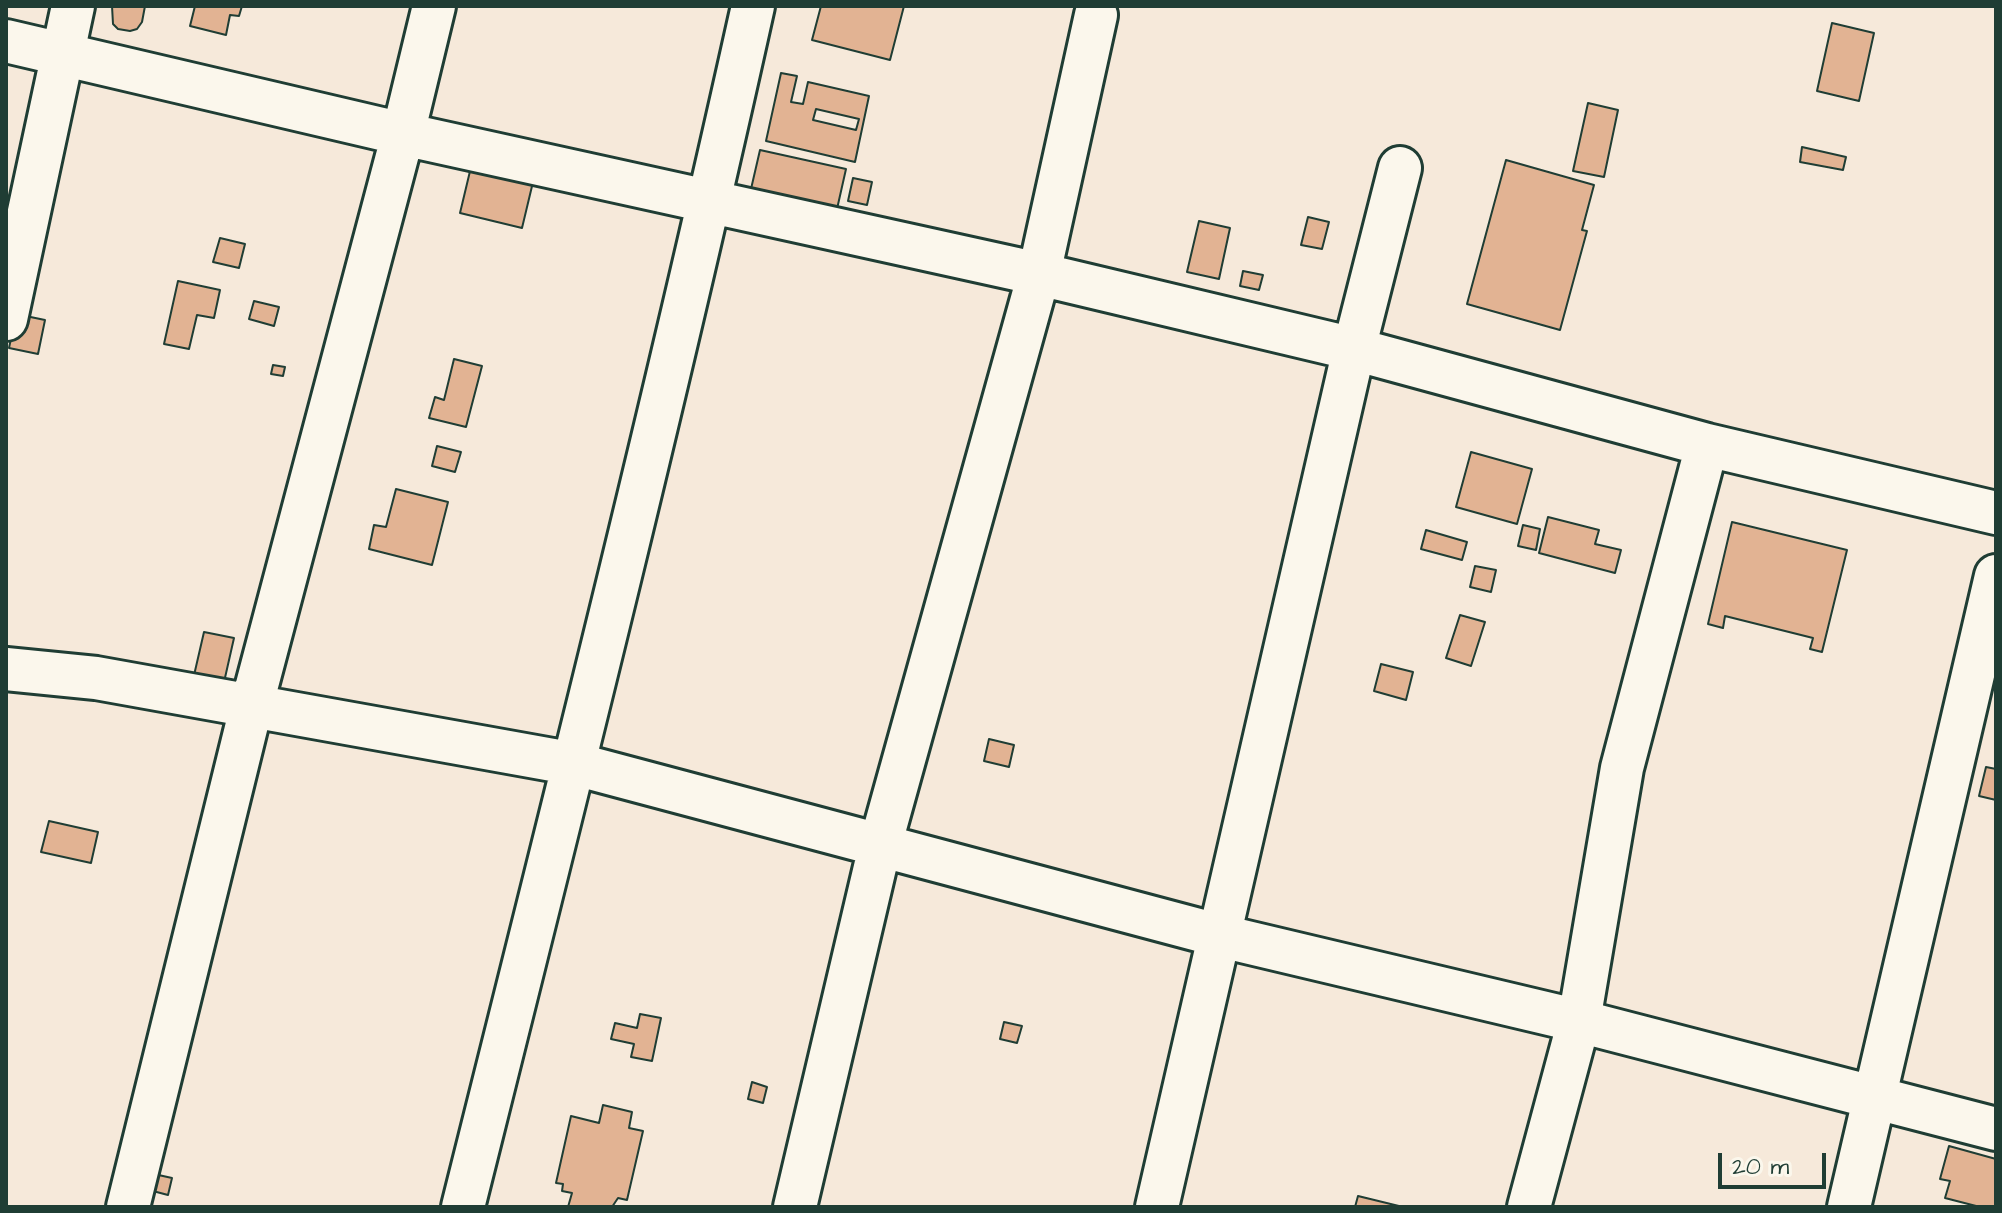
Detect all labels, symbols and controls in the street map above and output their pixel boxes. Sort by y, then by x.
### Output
scale bar [1722,1137,1830,1187]
text: 20 m [1732,1150,1789,1184]

